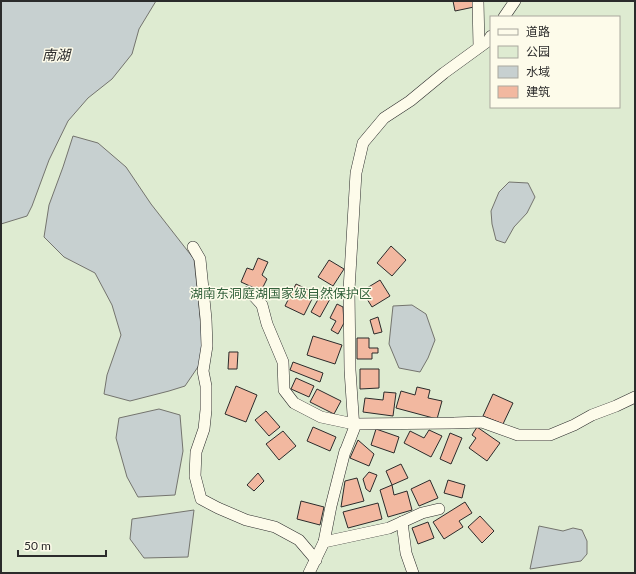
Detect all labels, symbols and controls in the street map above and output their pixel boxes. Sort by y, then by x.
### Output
legend [490,16,620,108]
text: 道路 [526,24,550,39]
text: 公园 [526,44,550,59]
water label: 南湖 [42,46,72,63]
text: 水域 [526,64,550,79]
text: 建筑 [526,84,550,99]
park label: 湖南东洞庭湖国家级自然保护区 [190,285,372,301]
scale bar [18,532,106,558]
text: 50 m [24,538,51,553]

